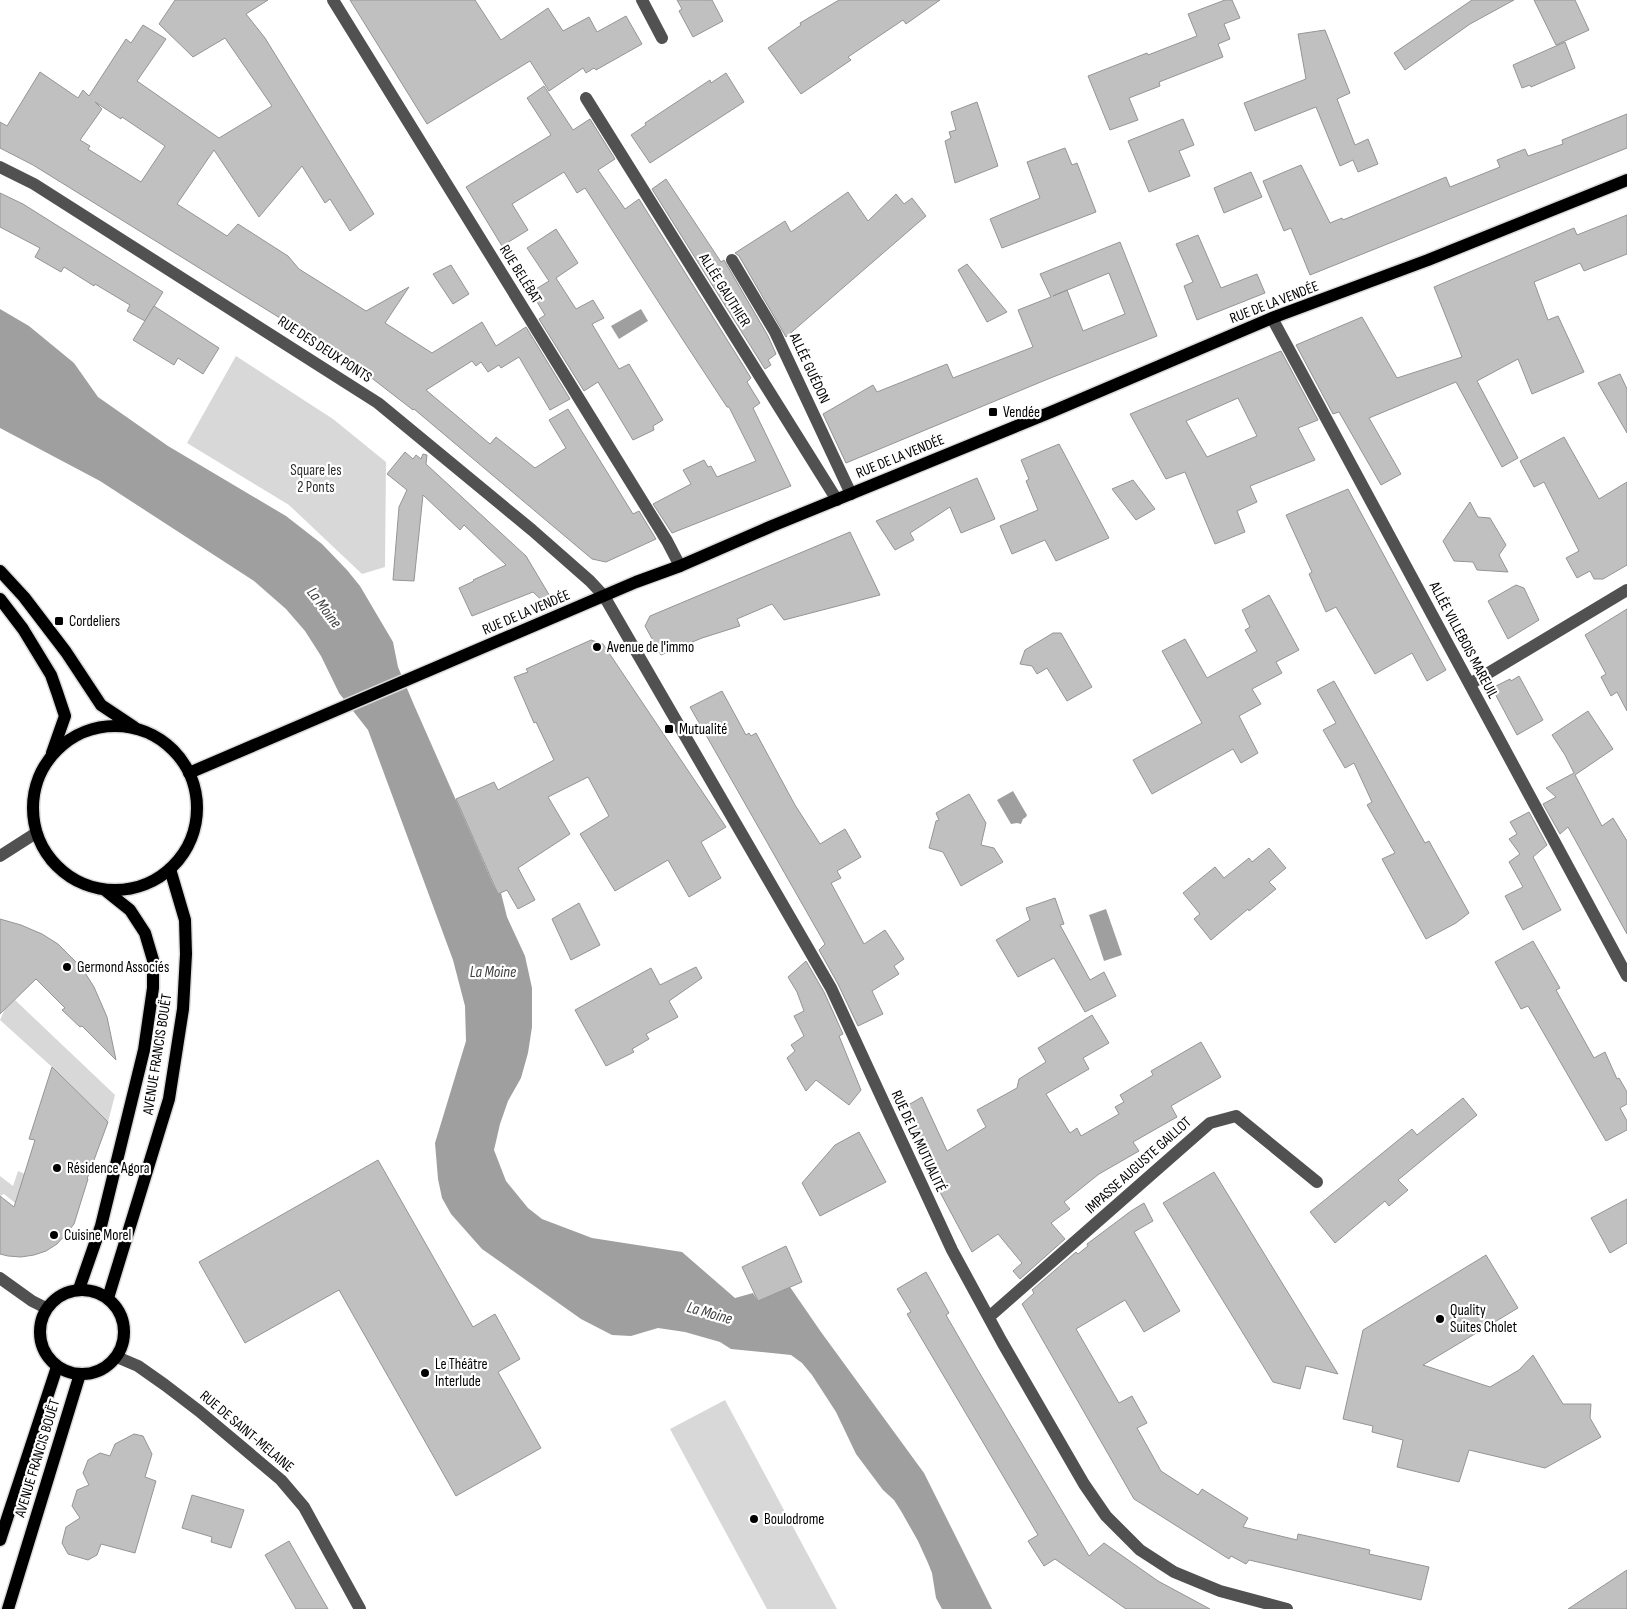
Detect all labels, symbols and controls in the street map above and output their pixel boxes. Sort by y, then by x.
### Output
street label: RUE BELÉBAT [495,241,546,307]
street label: ALLÉE GAUTHIER [694,249,755,331]
street label: RUE DE LA VENDÉE [1227,277,1321,328]
street label: RUE DES DEUX PONTS [274,312,375,387]
street label: ALLÉE GUÉDON [784,329,834,407]
place label: Vendée [1003,403,1040,422]
marker: Vendée [987,406,999,418]
street label: RUE DE LA VENDÉE [853,430,947,483]
park label: Square les 2 Ponts [290,461,342,497]
street label: ALLÉE VILLEBOIS MAREUIL [1424,578,1503,702]
water label: La Moine [302,584,345,632]
street label: RUE DE LA VENDÉE [479,585,573,639]
place label: Cordeliers [69,612,120,631]
marker: Cordeliers [53,615,65,627]
place label: Avenue de l'immo [606,638,694,657]
marker: Avenue de l'immo [591,641,603,653]
place label: Mutualité [679,720,727,739]
marker: Mutualité [663,723,675,735]
place label: Germond Associés [77,958,169,977]
marker: Germond Associés [61,961,73,973]
water label: La Moine [470,963,516,982]
street label: AVENUE FRANCIS BOUËT [138,992,176,1117]
street label: RUE DE LA MUTUALITÉ [887,1087,950,1195]
street label: IMPASSE AUGUSTE GAILLOT [1081,1113,1195,1218]
place label: Résidence Agora [67,1159,150,1178]
marker: Résidence Agora [51,1162,63,1174]
place label: Cuisine Morel [64,1226,131,1245]
marker: Cuisine Morel [48,1229,60,1241]
water label: La Moine [685,1298,734,1329]
place label: Quality Suites Cholet [1450,1301,1517,1337]
marker: Quality Suites Cholet [1434,1313,1446,1325]
place label: Le Théâtre Interlude [435,1355,488,1391]
marker: Le Théâtre Interlude [419,1367,431,1379]
street label: RUE DE SAINT-MELAINE [196,1386,298,1476]
street label: AVENUE FRANCIS BOUËT [10,1397,64,1520]
place label: Boulodrome [764,1510,824,1529]
marker: Boulodrome [748,1513,760,1525]

